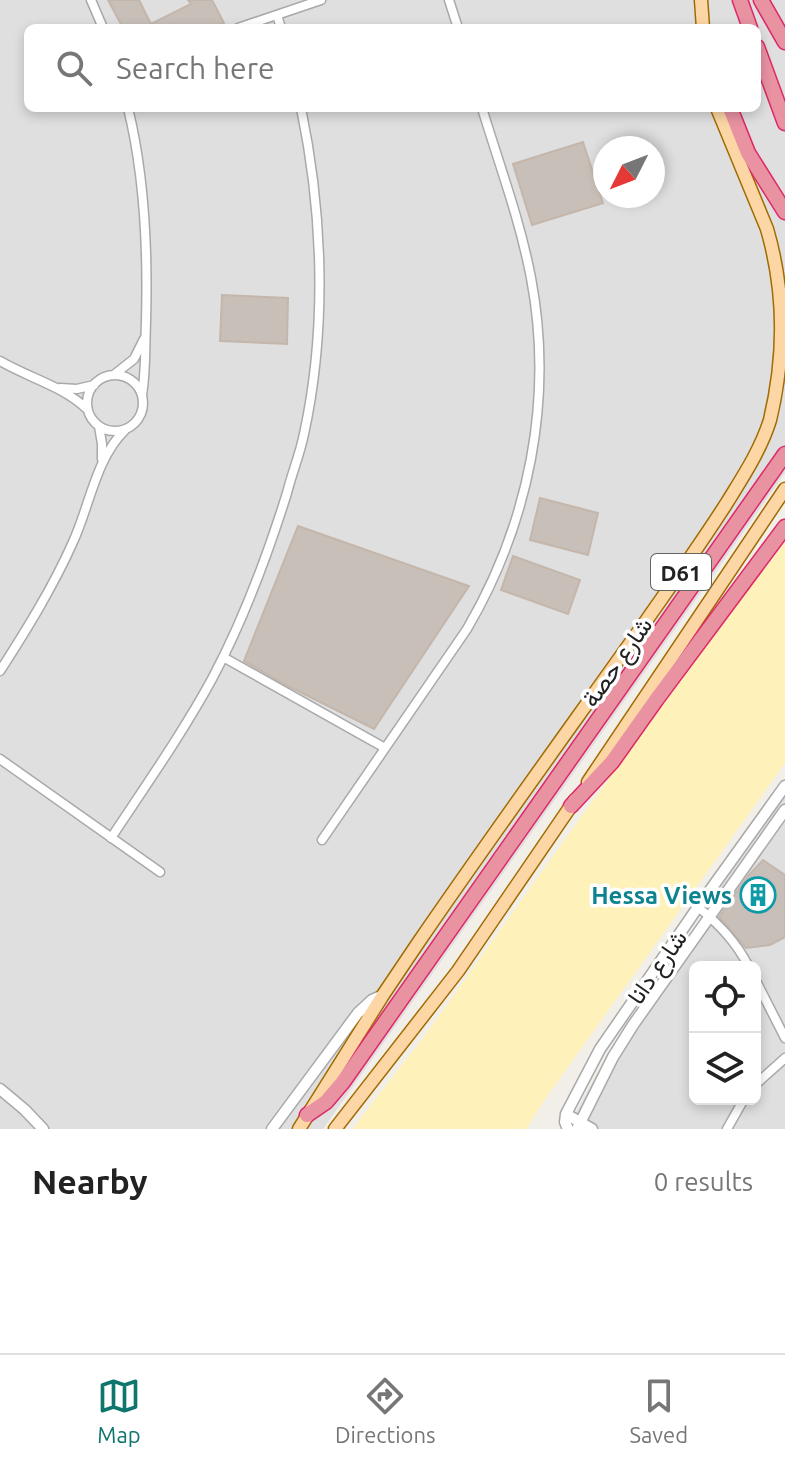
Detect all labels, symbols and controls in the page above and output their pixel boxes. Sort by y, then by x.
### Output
search box [24,24,761,112]
icon: search [52,46,96,90]
text: Search here [116,51,275,85]
north arrow [593,136,665,208]
road number: D61 [651,554,711,590]
street label: شارع حصة [576,612,660,714]
building icon: Hessa Views [739,876,777,914]
place label: Hessa Views [591,882,732,909]
street label: شارع دانا [622,925,695,1011]
map controls [689,961,761,1105]
button: locate [689,961,761,1033]
button: layers [689,1033,761,1105]
text: Nearby [32,1162,147,1200]
text: 0 results [654,1167,753,1196]
tab: Map [97,1374,141,1447]
tab: Directions [335,1374,436,1447]
tab: Saved [629,1374,688,1447]

